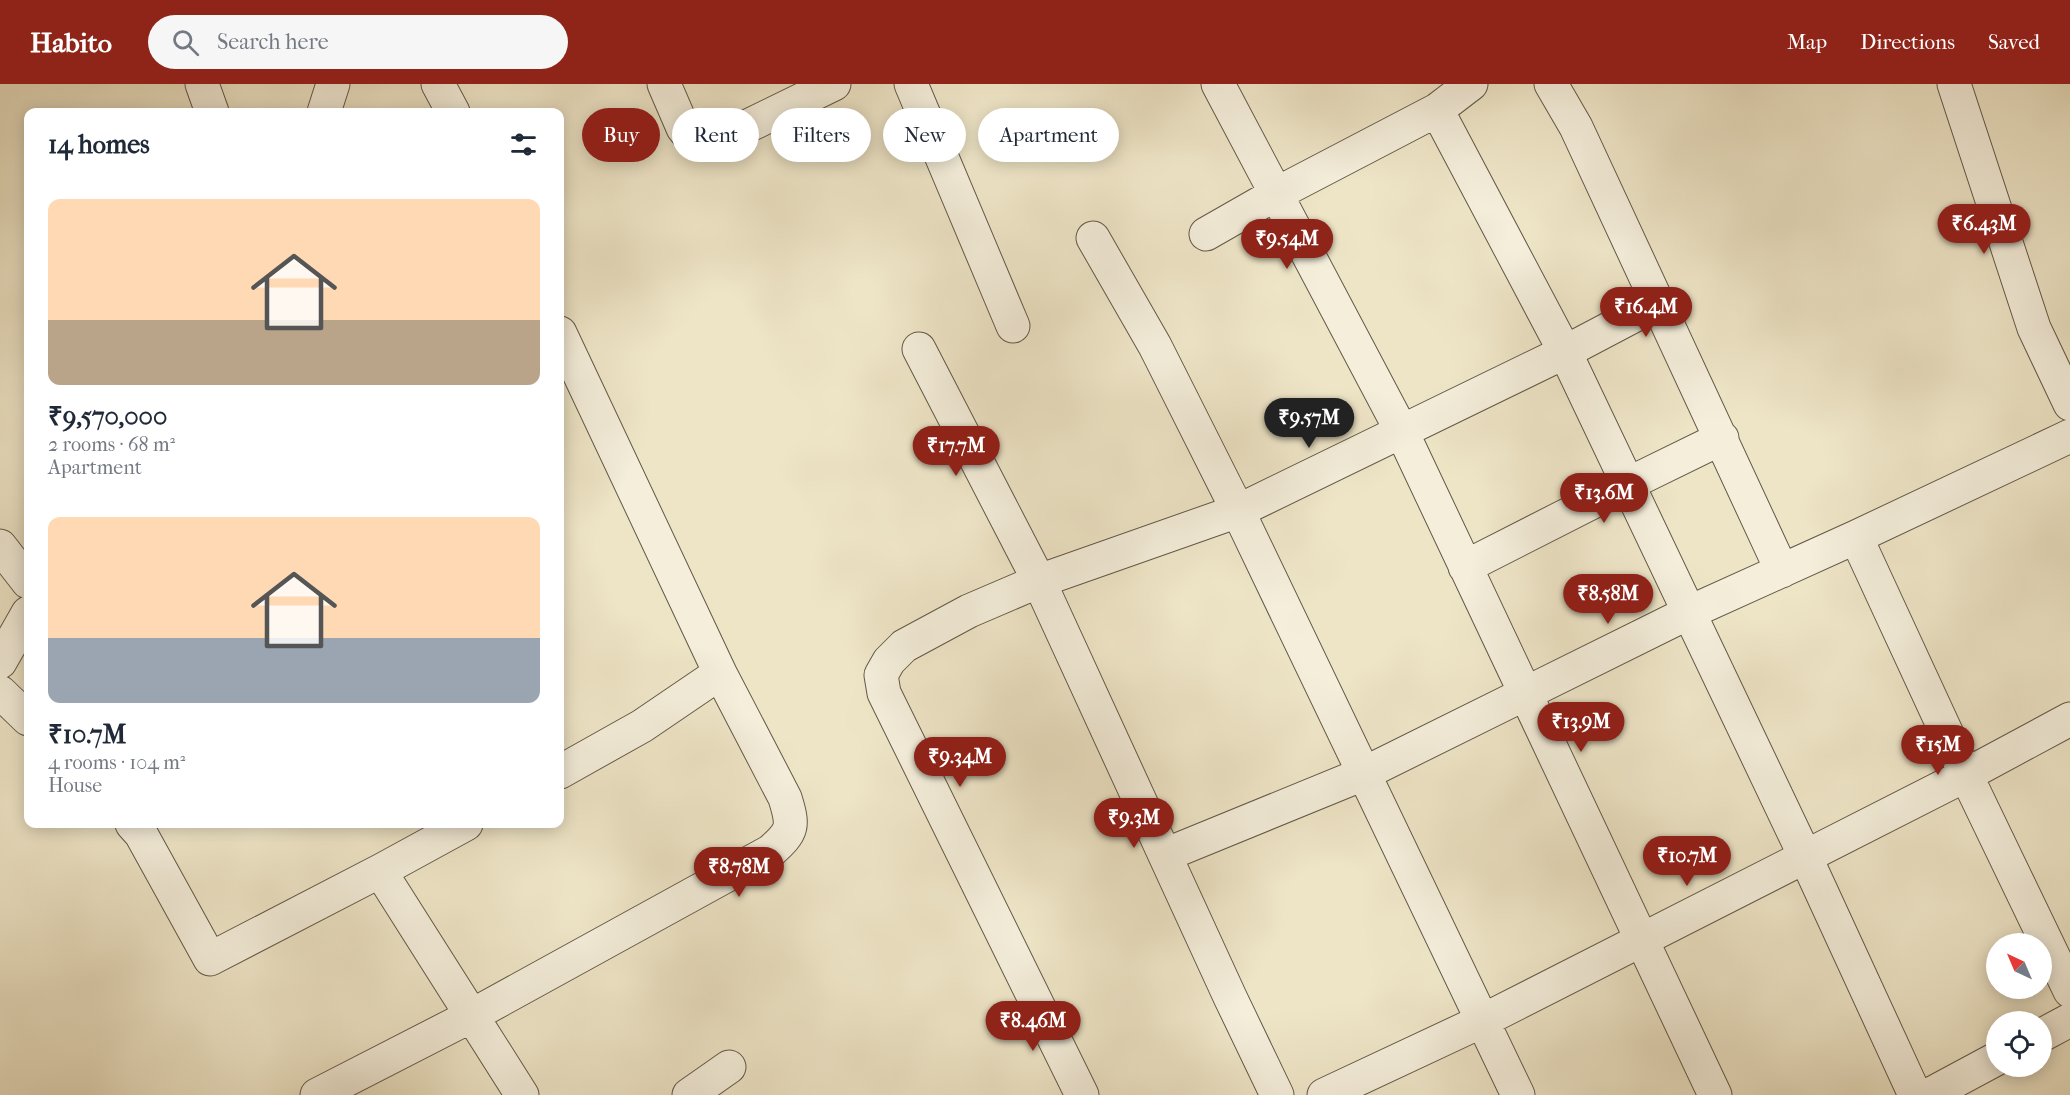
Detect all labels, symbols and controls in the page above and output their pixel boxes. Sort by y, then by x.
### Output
search box [148,15,568,69]
text: Habito [30,26,112,59]
icon: search [169,26,202,59]
text: Search here [217,29,329,55]
text: Map [1787,30,1827,54]
text: Directions [1860,30,1955,54]
text: Saved [1988,30,2040,54]
chip: Buy [582,108,660,162]
chip: Rent [672,108,759,162]
chip: Filters [771,108,871,162]
chip: New [883,108,966,162]
chip: Apartment [978,108,1119,162]
icon: filters [507,128,540,161]
text: 14 homes [48,129,150,160]
pin: ₹6.43M [1935,204,2033,255]
text: ₹6.43M [1952,212,2016,235]
pin: ₹9.54M [1238,219,1336,270]
text: ₹9.54M [1255,227,1319,250]
icon: home [240,238,348,346]
pin: ₹16.4M [1597,287,1695,338]
text: ₹16.4M [1614,295,1678,318]
pin: ₹9.57M [1260,398,1358,449]
text: ₹9,570,000 [48,401,167,432]
text: ₹9.57M [1278,406,1340,429]
pin: ₹17.7M [907,426,1005,477]
text: 2 rooms · 68 m² [48,433,175,456]
text: ₹17.7M [927,434,985,457]
text: Apartment [48,456,142,479]
pin: ₹13.6M [1555,473,1653,524]
text: ₹13.6M [1574,481,1634,504]
icon: home [240,556,348,664]
pin: ₹8.58M [1559,574,1657,625]
text: ₹8.58M [1577,582,1639,605]
pin: ₹13.9M [1532,702,1630,753]
text: ₹13.9M [1551,710,1611,733]
text: ₹10.7M [48,719,126,750]
pin: ₹15M [1902,725,1974,776]
text: ₹15M [1915,733,1961,756]
pin: ₹9.34M [911,737,1009,788]
text: ₹9.34M [928,745,992,768]
text: 4 rooms · 104 m² [48,751,186,774]
text: House [48,774,102,797]
pin: ₹9.3M [1092,798,1176,849]
text: ₹9.3M [1108,806,1160,829]
pin: ₹10.7M [1638,836,1736,887]
text: ₹10.7M [1657,844,1717,867]
pin: ₹8.78M [690,847,788,898]
text: ₹8.78M [708,855,770,878]
north arrow [1986,933,2052,999]
map controls [1986,933,2052,1077]
pin: ₹8.46M [984,1001,1082,1052]
text: ₹8.46M [1000,1009,1066,1032]
button: locate [1986,1011,2052,1077]

